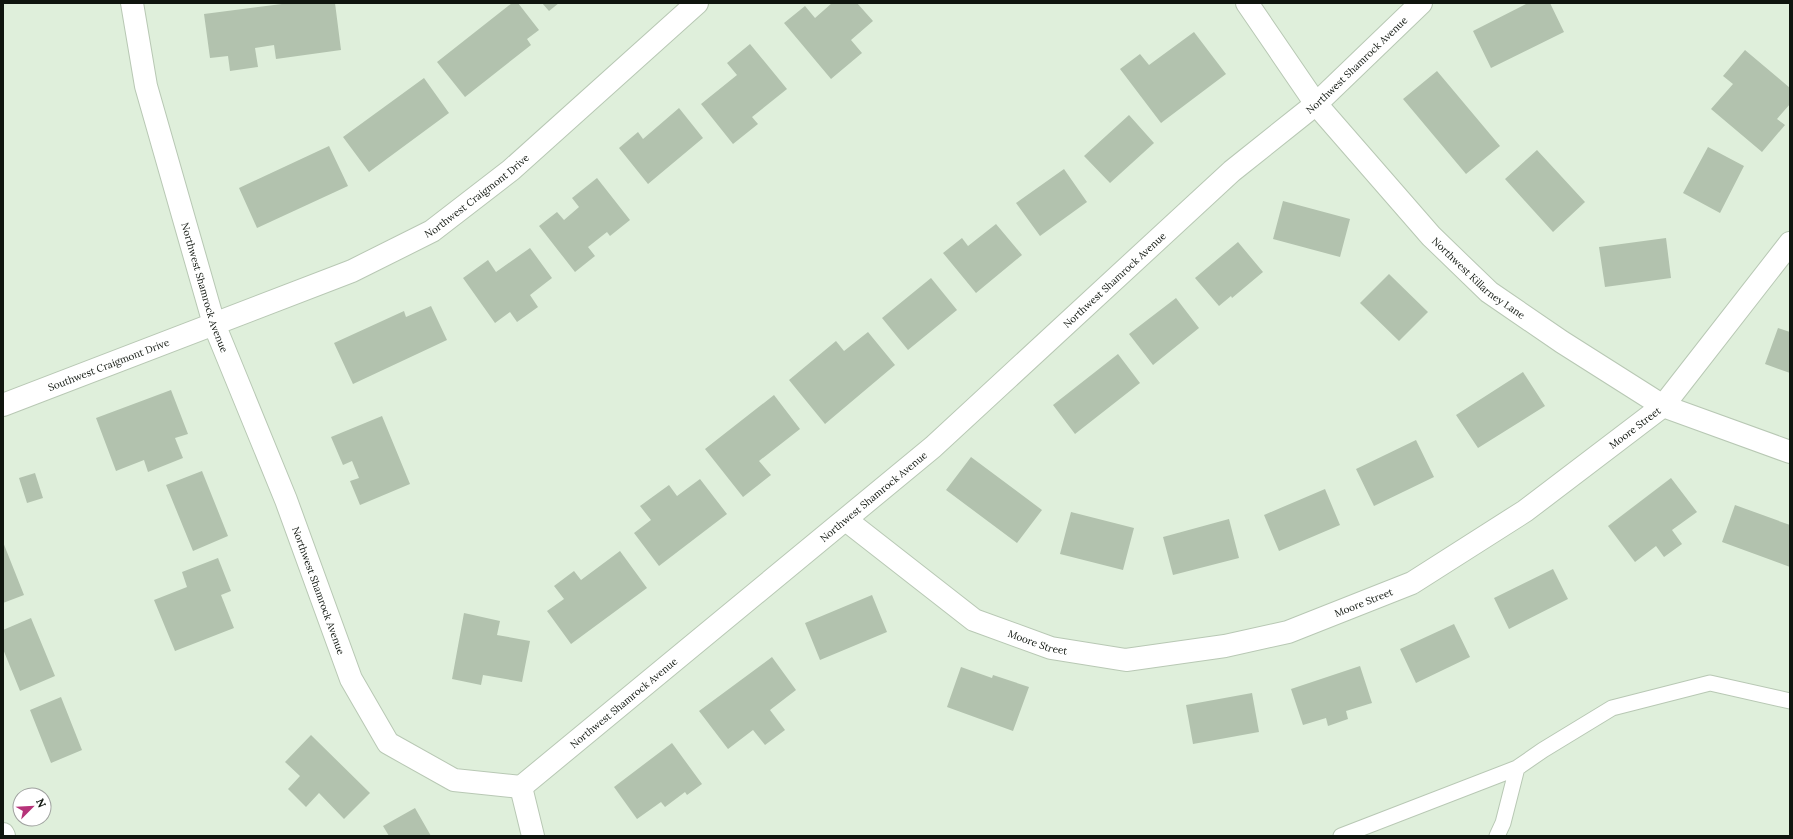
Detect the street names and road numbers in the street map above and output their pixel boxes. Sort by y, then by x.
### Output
street label: Northwest Shamrock Avenue [1303,13,1411,117]
street label: Northwest Craigmont Drive [422,151,532,241]
street label: Northwest Shamrock Avenue [178,221,231,355]
street label: Northwest Shamrock Avenue [1060,229,1169,331]
street label: Northwest Killarney Lane [1429,235,1528,322]
street label: Southwest Craigmont Drive [46,336,172,394]
street label: Moore Street [1607,404,1664,452]
street label: Northwest Shamrock Avenue [817,448,930,545]
street label: Northwest Shamrock Avenue [289,525,348,657]
street label: Moore Street [1333,585,1395,620]
street label: Moore Street [1006,627,1068,658]
street label: Northwest Shamrock Avenue [567,654,680,751]

